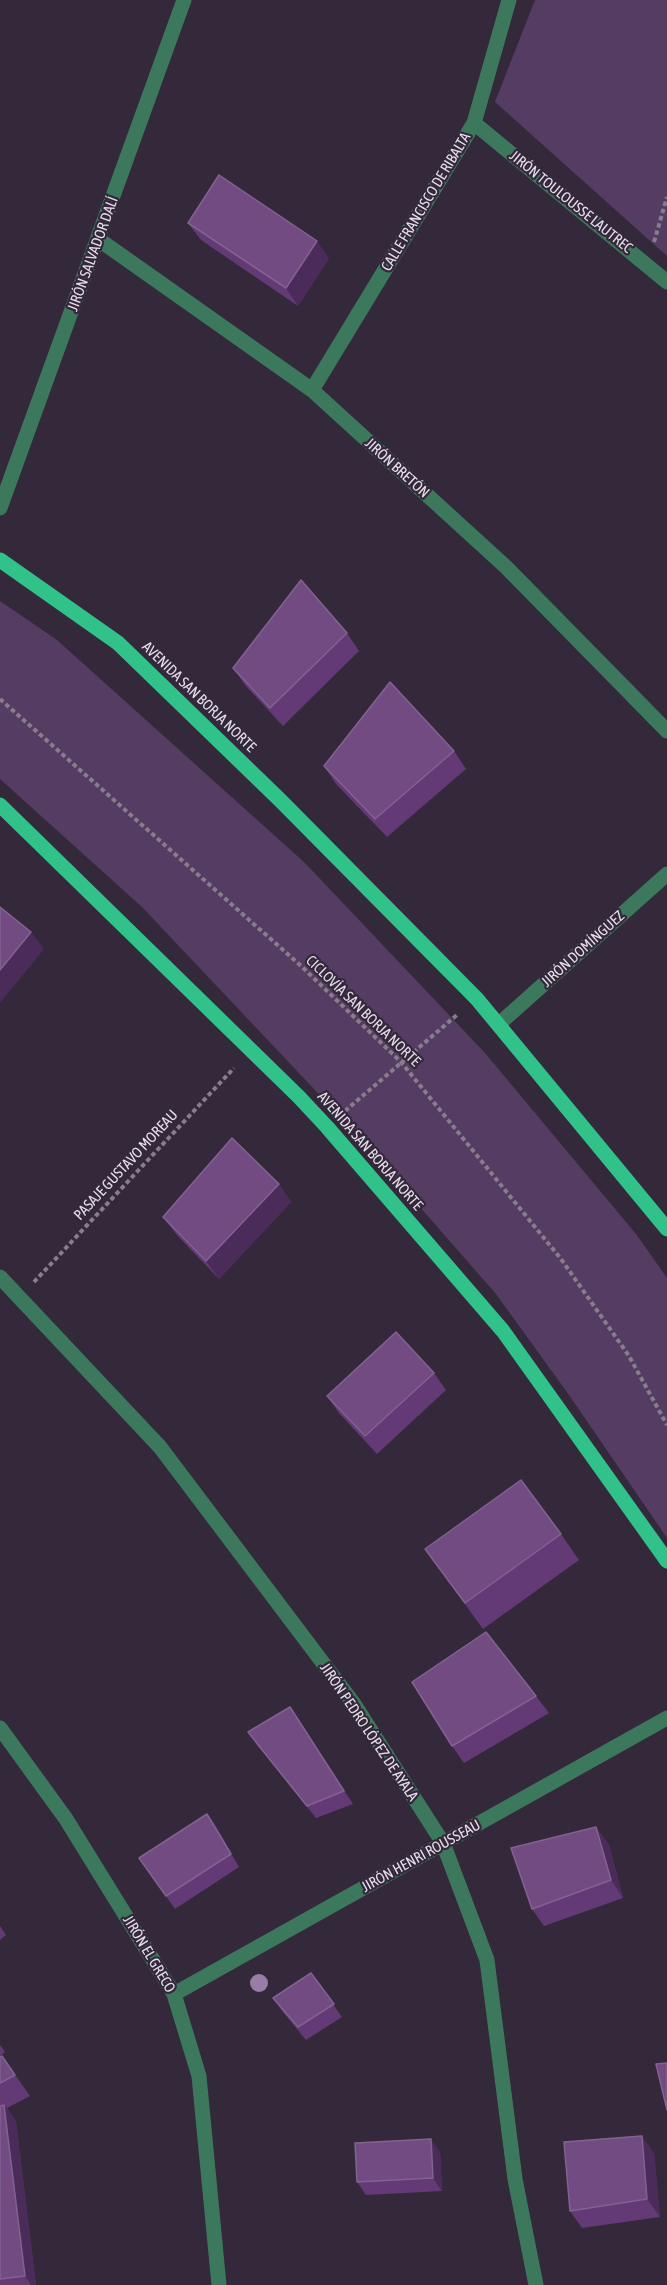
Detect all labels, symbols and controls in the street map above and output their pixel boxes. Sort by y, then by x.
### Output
street label: CALLE FRANCISCO DE RIBALTA [377,129,475,275]
street label: JIRÓN TOULOUSSE LAUTREC [506,147,636,257]
street label: JIRÓN SALVADOR DALÍ [64,194,122,314]
street label: JIRÓN BRETÓN [361,434,433,502]
street label: AVENIDA SAN BORJA NORTE [138,638,260,756]
street label: JIRÓN DOMÍNGUEZ [538,907,628,991]
street label: CICLOVÍA SAN BORJA NORTE [302,952,424,1070]
street label: AVENIDA SAN BORJA NORTE [314,1088,426,1214]
street label: PASAJE GUSTAVO MOREAU [70,1106,182,1224]
street label: JIRÓN PEDRO LÓPEZ DE AYALA [316,1660,422,1804]
street label: JIRÓN HENRI ROUSSEAU [358,1816,484,1896]
street label: JIRÓN EL GRECO [119,1912,179,1996]

